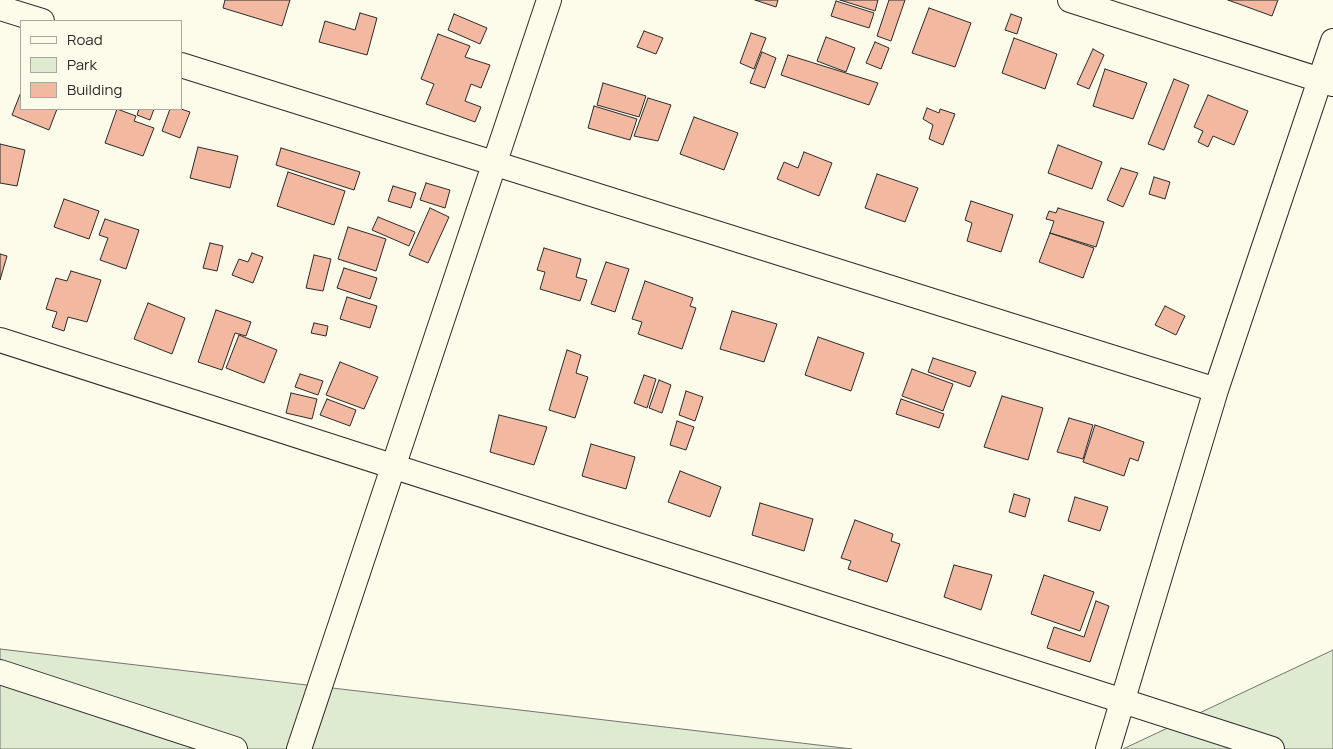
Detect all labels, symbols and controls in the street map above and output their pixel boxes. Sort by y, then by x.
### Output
legend [20,20,182,110]
text: Road [67,29,103,50]
text: Park [67,54,97,75]
text: Building [67,79,122,100]

